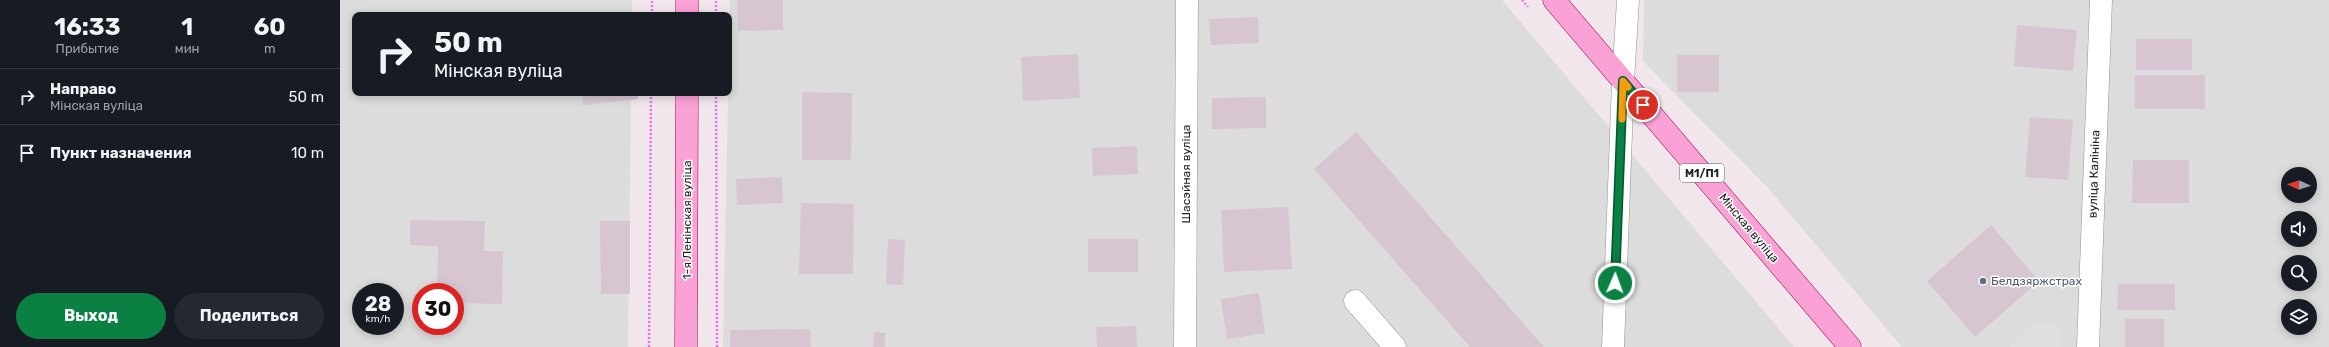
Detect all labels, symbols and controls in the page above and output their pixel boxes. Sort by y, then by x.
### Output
text: 16:33 [54,13,120,41]
text: 1 [181,13,193,41]
text: 60 [254,13,286,41]
text: 50 m [434,26,503,59]
icon: right [368,28,420,80]
text: Прибытие [56,41,119,56]
text: мин [175,41,199,56]
text: m [264,41,276,56]
text: Мінская вуліца [434,60,563,82]
text: Направо [50,80,116,98]
icon: right [16,86,38,108]
text: 50 m [289,88,324,106]
pin [1626,88,1660,122]
icon: arrive [1632,94,1654,116]
text: Мінская вуліца [50,98,143,113]
street label: Шасэйная вуліца [1179,125,1193,223]
street label: вуліца Калініна [2085,130,2103,218]
icon: arrive [16,142,38,164]
text: Пункт назначения [50,144,192,162]
text: 10 m [291,144,324,162]
street label: 1-я Ленінская вуліца [680,160,694,280]
road number: М1/П1 [1680,164,1724,182]
north arrow [2281,167,2317,203]
map controls [2281,167,2317,335]
street label: Мінская вуліца [1716,191,1782,265]
button: sound [2281,211,2317,247]
button: search [2281,255,2317,291]
position arrow [1594,262,1636,304]
place label: Белдзяржстрах [1991,274,2082,288]
marker: Белдзяржстрах [1978,276,1988,286]
speed limit sign: 30 [412,283,464,335]
text: 28 [365,292,391,316]
button: Выход [16,293,166,339]
button: Поделиться [174,293,324,339]
button: layers [2281,299,2317,335]
text: km/h [366,313,390,325]

